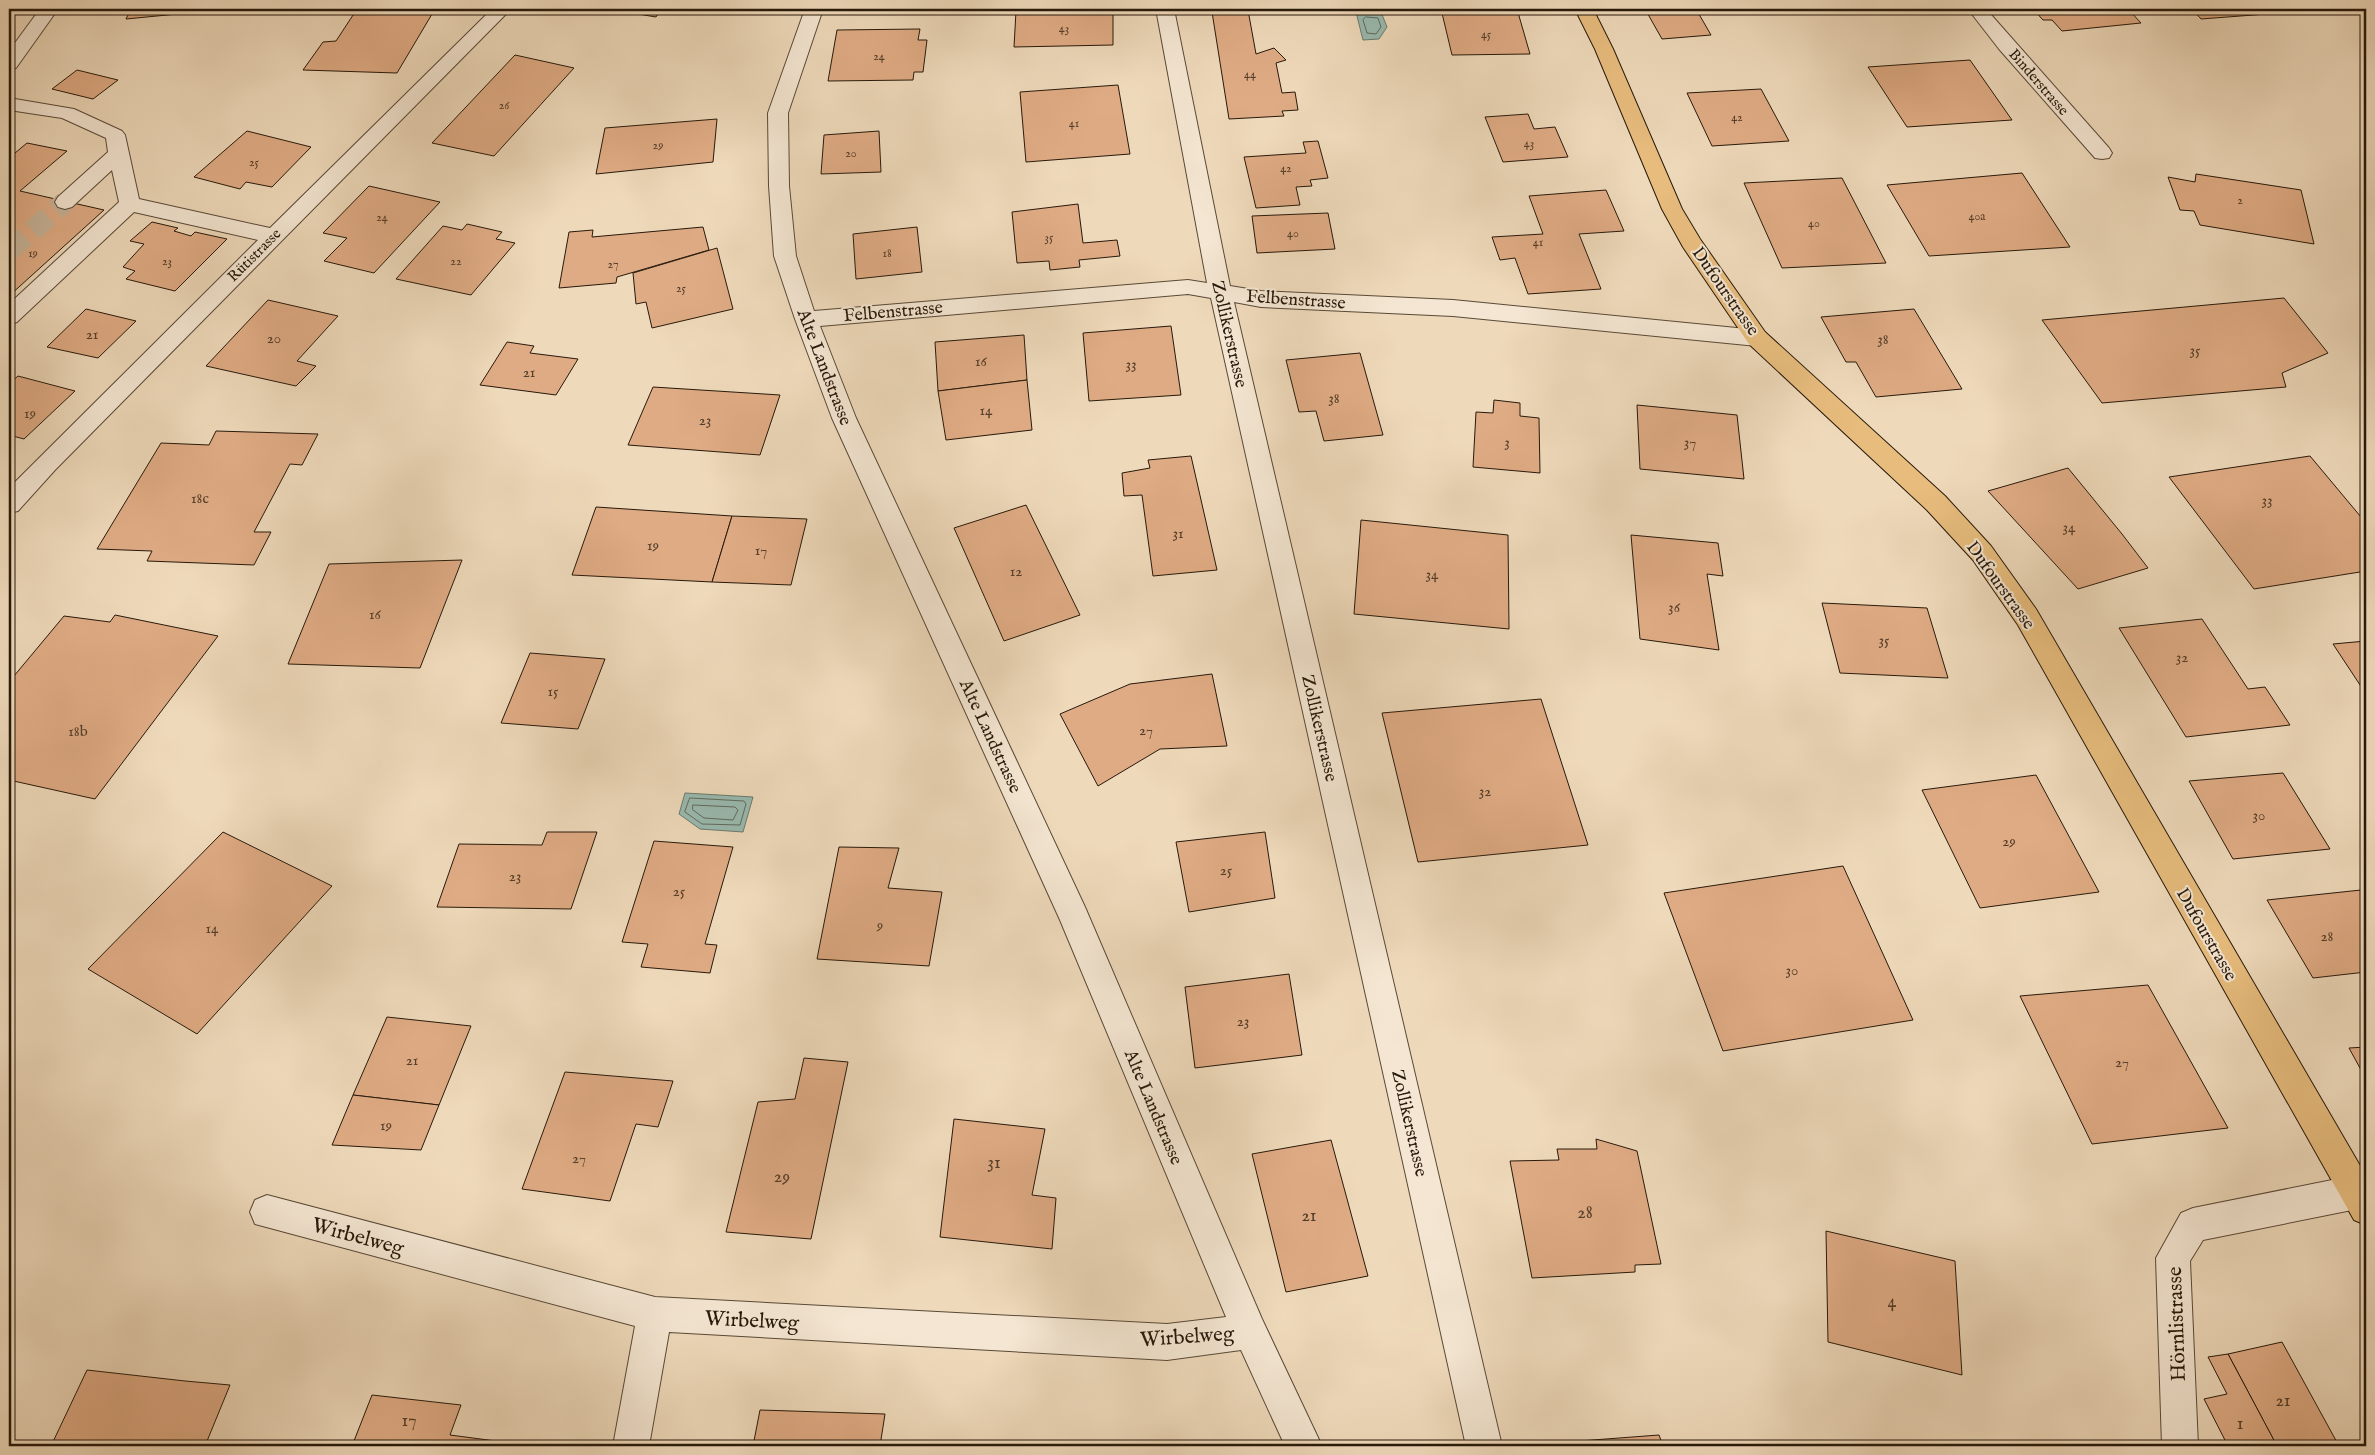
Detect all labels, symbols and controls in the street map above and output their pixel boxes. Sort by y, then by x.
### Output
house number: 43 [1059,21,1069,36]
house number: 45 [1481,27,1492,42]
street label: Binderstrasse [2004,45,2073,120]
house number: 24 [873,49,885,64]
house number: 44 [1244,67,1256,82]
house number: 26 [499,98,510,113]
house number: 42 [1731,110,1743,125]
house number: 41 [1069,116,1079,131]
house number: 43 [1524,136,1534,151]
house number: 29 [653,138,663,153]
house number: 20 [845,146,857,161]
house number: 25 [249,155,260,170]
house number: 42 [1280,161,1292,176]
house number: 2 [2237,193,2243,208]
house number: 40a [1969,209,1986,224]
house number: 24 [376,210,388,225]
house number: 40 [1808,216,1820,231]
street label: Rütistrasse [224,224,285,286]
house number: 40 [1287,226,1299,241]
house number: 35 [1045,230,1054,245]
house number: 41 [1533,235,1543,250]
street label: Dufourstrasse [1686,243,1764,341]
house number: 19 [28,246,38,261]
house number: 18 [882,246,892,261]
house number: 23 [162,254,172,269]
house number: 22 [450,254,462,269]
house number: 27 [607,257,619,272]
street label: Zollikerstrasse [1205,279,1252,390]
house number: 25 [676,281,687,296]
street label: Felbenstrasse [1245,286,1346,315]
street label: Felbenstrasse [842,297,944,328]
street label: Alte Landstrasse [790,305,856,429]
house number: 21 [86,325,98,344]
house number: 20 [267,329,281,348]
house number: 38 [1877,330,1889,349]
house number: 35 [2189,341,2201,360]
house number: 16 [975,352,988,371]
house number: 33 [1125,355,1137,374]
house number: 21 [523,363,535,382]
house number: 38 [1328,389,1340,408]
house number: 14 [980,401,993,420]
house number: 19 [24,404,36,423]
house number: 23 [699,411,711,430]
house number: 3 [1504,433,1510,452]
house number: 37 [1684,433,1696,452]
house number: 18c [191,489,209,508]
house number: 33 [2261,491,2273,510]
house number: 34 [2063,518,2076,537]
house number: 31 [1172,524,1184,543]
house number: 19 [647,536,659,555]
street label: Dufourstrasse [1960,537,2040,635]
house number: 17 [755,541,767,560]
house number: 12 [1010,562,1022,581]
house number: 34 [1426,565,1439,584]
house number: 36 [1668,598,1681,617]
house number: 16 [369,605,382,624]
house number: 35 [1878,631,1890,650]
house number: 32 [2176,648,2188,667]
street label: Zollikerstrasse [1295,673,1342,784]
street label: Alte Landstrasse [953,675,1026,797]
house number: 15 [547,682,559,701]
house number: 27 [1139,721,1153,740]
house number: 18b [68,722,88,741]
house number: 32 [1479,782,1491,801]
house number: 30 [2253,806,2265,825]
house number: 29 [2002,832,2016,851]
house number: 25 [1220,861,1233,880]
house number: 23 [509,867,521,886]
house number: 25 [673,882,686,901]
street label: Dufourstrasse [2170,884,2242,985]
house number: 9 [876,916,883,935]
house number: 14 [206,919,219,938]
house number: 28 [2321,927,2334,946]
house number: 30 [1786,961,1798,980]
house number: 23 [1237,1012,1249,1031]
street label: Alte Landstrasse [1118,1046,1187,1169]
house number: 21 [406,1051,418,1070]
house number: 27 [2115,1053,2129,1072]
street label: Zollikerstrasse [1385,1068,1432,1179]
house number: 19 [380,1116,392,1135]
house number: 27 [572,1149,586,1168]
house number: 31 [987,1152,1001,1175]
house number: 29 [774,1166,790,1189]
house number: 28 [1577,1202,1593,1225]
house number: 21 [1301,1205,1317,1228]
street label: Wirbelweg [309,1212,407,1263]
street label: Hörnlistrasse [2162,1266,2193,1382]
house number: 4 [1888,1291,1897,1314]
street label: Wirbelweg [704,1306,800,1337]
street label: Wirbelweg [1139,1321,1236,1354]
house number: 21 [2275,1390,2291,1413]
house number: 17 [401,1410,417,1433]
house number: 1 [2237,1413,2243,1436]

